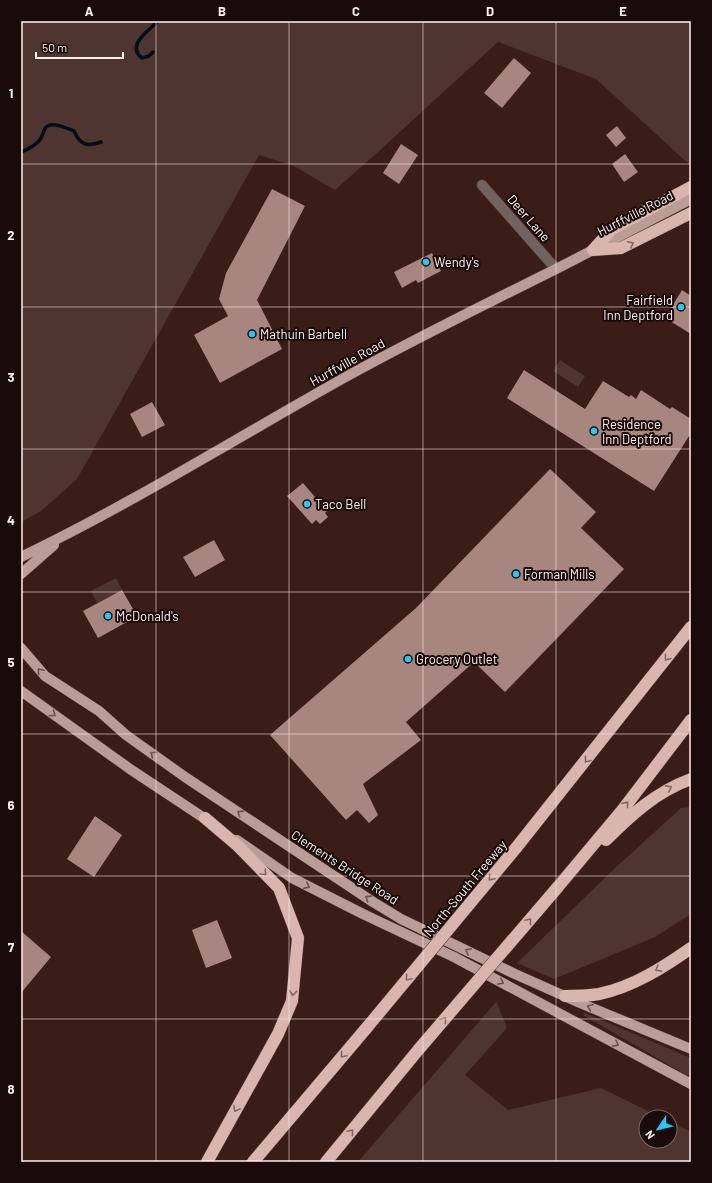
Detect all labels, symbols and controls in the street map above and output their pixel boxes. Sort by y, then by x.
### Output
text: A [85,3,94,19]
text: B [218,3,226,19]
text: C [352,3,360,19]
text: D [486,3,494,19]
text: E [619,3,627,19]
scale bar [36,34,123,60]
text: 50 m [42,40,67,54]
text: 1 [9,85,13,101]
street label: Hurffville Road [594,187,676,239]
street label: Deer Lane [504,191,554,245]
text: 2 [7,227,15,243]
one-way arrow [626,241,634,248]
place label: Wendy's [434,254,479,270]
marker: Wendy's [421,257,431,267]
place label: Fairfield Inn Deptford [603,292,673,323]
marker: Fairfield Inn Deptford [676,302,686,312]
place label: Mathuin Barbell [260,326,347,342]
marker: Mathuin Barbell [247,329,257,339]
street label: Hurffville Road [307,335,387,389]
text: 3 [7,369,15,385]
place label: Residence Inn Deptford [602,416,672,447]
marker: Residence Inn Deptford [589,426,599,436]
place label: Taco Bell [315,496,366,512]
marker: Taco Bell [302,499,312,509]
text: 4 [7,512,15,528]
place label: Forman Mills [524,566,595,582]
marker: Forman Mills [511,569,521,579]
place label: McDonald's [116,608,179,624]
marker: McDonald's [103,611,113,621]
place label: Grocery Outlet [416,651,497,667]
one-way arrow [665,653,672,660]
text: 5 [7,654,15,670]
marker: Grocery Outlet [403,654,413,664]
one-way arrow [37,668,44,675]
one-way arrow [48,709,55,716]
one-way arrow [150,751,157,759]
one-way arrow [584,755,591,762]
one-way arrow [665,786,673,793]
text: 6 [8,797,15,813]
one-way arrow [622,802,629,809]
one-way arrow [237,811,244,818]
street label: Clements Bridge Road [288,826,402,908]
street label: North-South Freeway [420,837,510,939]
one-way arrow [259,868,267,876]
one-way arrow [489,874,496,881]
one-way arrow [303,881,310,888]
one-way arrow [365,896,372,903]
one-way arrow [524,918,531,925]
text: 7 [8,939,15,955]
one-way arrow [464,948,472,956]
one-way arrow [655,964,662,972]
one-way arrow [405,973,412,981]
one-way arrow [497,977,504,985]
one-way arrow [289,990,298,996]
one-way arrow [587,1004,595,1012]
one-way arrow [440,1017,447,1024]
one-way arrow [611,1039,619,1047]
one-way arrow [341,1050,348,1058]
text: 8 [7,1081,15,1097]
one-way arrow [233,1105,240,1112]
north arrow [638,1109,678,1149]
text: N [642,1128,657,1142]
one-way arrow [346,1129,353,1137]

